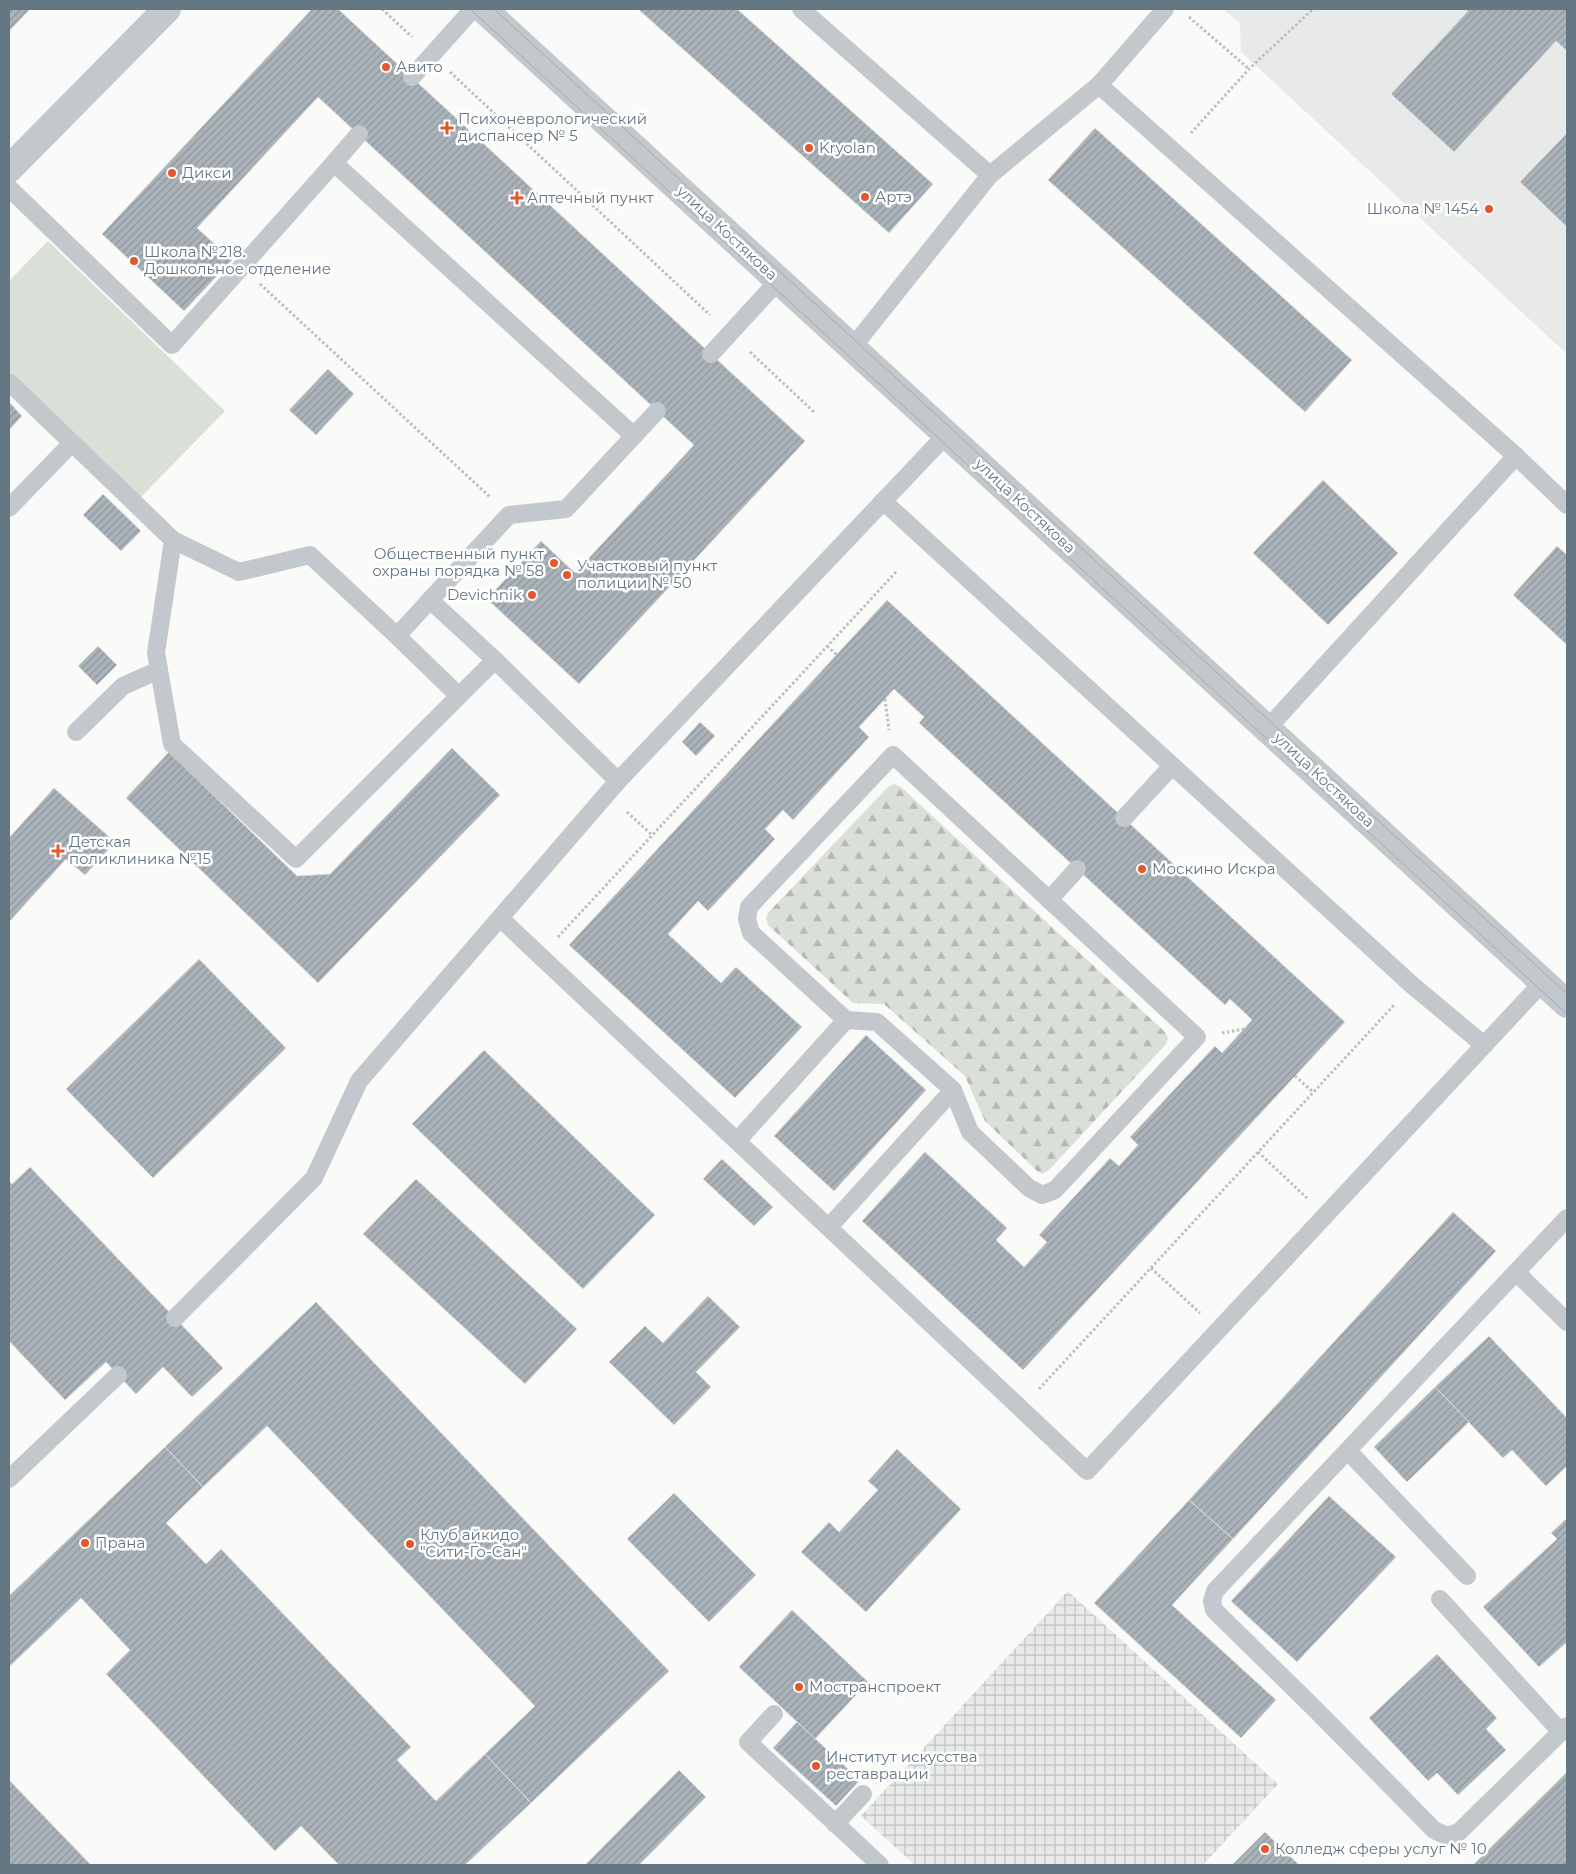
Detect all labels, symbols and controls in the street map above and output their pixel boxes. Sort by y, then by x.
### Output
place label: Авито [396,57,443,76]
marker: Авито [380,61,392,73]
place label: Психоневрологический диспансер № 5 [458,109,647,145]
marker: Психоневрологический диспансер № 5 [440,121,454,135]
place label: Kryolan [819,138,876,157]
marker: Kryolan [803,142,815,154]
place label: Дикси [182,163,231,182]
marker: Дикси [166,167,178,179]
street label: улица Костякова [672,180,782,284]
place label: Артэ [875,187,912,206]
place label: Аптечный пункт [527,188,655,207]
marker: Артэ [859,191,871,203]
marker: Аптечный пункт [511,192,523,204]
place label: Школа № 1454 [1367,199,1479,218]
marker: Школа № 1454 [1483,203,1495,215]
place label: Школа №218. Дошкольное отделение [144,242,331,278]
marker: Школа №218. Дошкольное отделение [128,255,140,267]
street label: улица Костякова [970,453,1080,557]
place label: Общественный пункт охраны порядка № 58 [372,544,545,580]
place label: Участковый пункт полиции № 50 [577,556,718,592]
marker: Общественный пункт охраны порядка № 58 [548,557,560,569]
marker: Участковый пункт полиции № 50 [561,569,573,581]
place label: Devichnik [447,585,522,604]
marker: Devichnik [526,589,538,601]
street label: улица Костякова [1269,727,1379,831]
place label: Детская поликлиника №15 [69,832,211,868]
marker: Детская поликлиника №15 [51,844,65,858]
place label: Москино Искра [1152,859,1276,878]
marker: Москино Искра [1136,863,1148,875]
place label: Клуб айкидо "Сити-Го-Сан" [420,1525,527,1561]
place label: Прана [95,1533,145,1552]
marker: Прана [79,1537,91,1549]
marker: Клуб айкидо "Сити-Го-Сан" [404,1538,416,1550]
place label: Мостранспроект [809,1677,942,1696]
marker: Мостранспроект [793,1681,805,1693]
place label: Институт искусства реставрации [826,1747,978,1783]
marker: Институт искусства реставрации [810,1760,822,1772]
place label: Колледж сферы услуг № 10 [1275,1839,1487,1858]
marker: Колледж сферы услуг № 10 [1259,1843,1271,1855]

